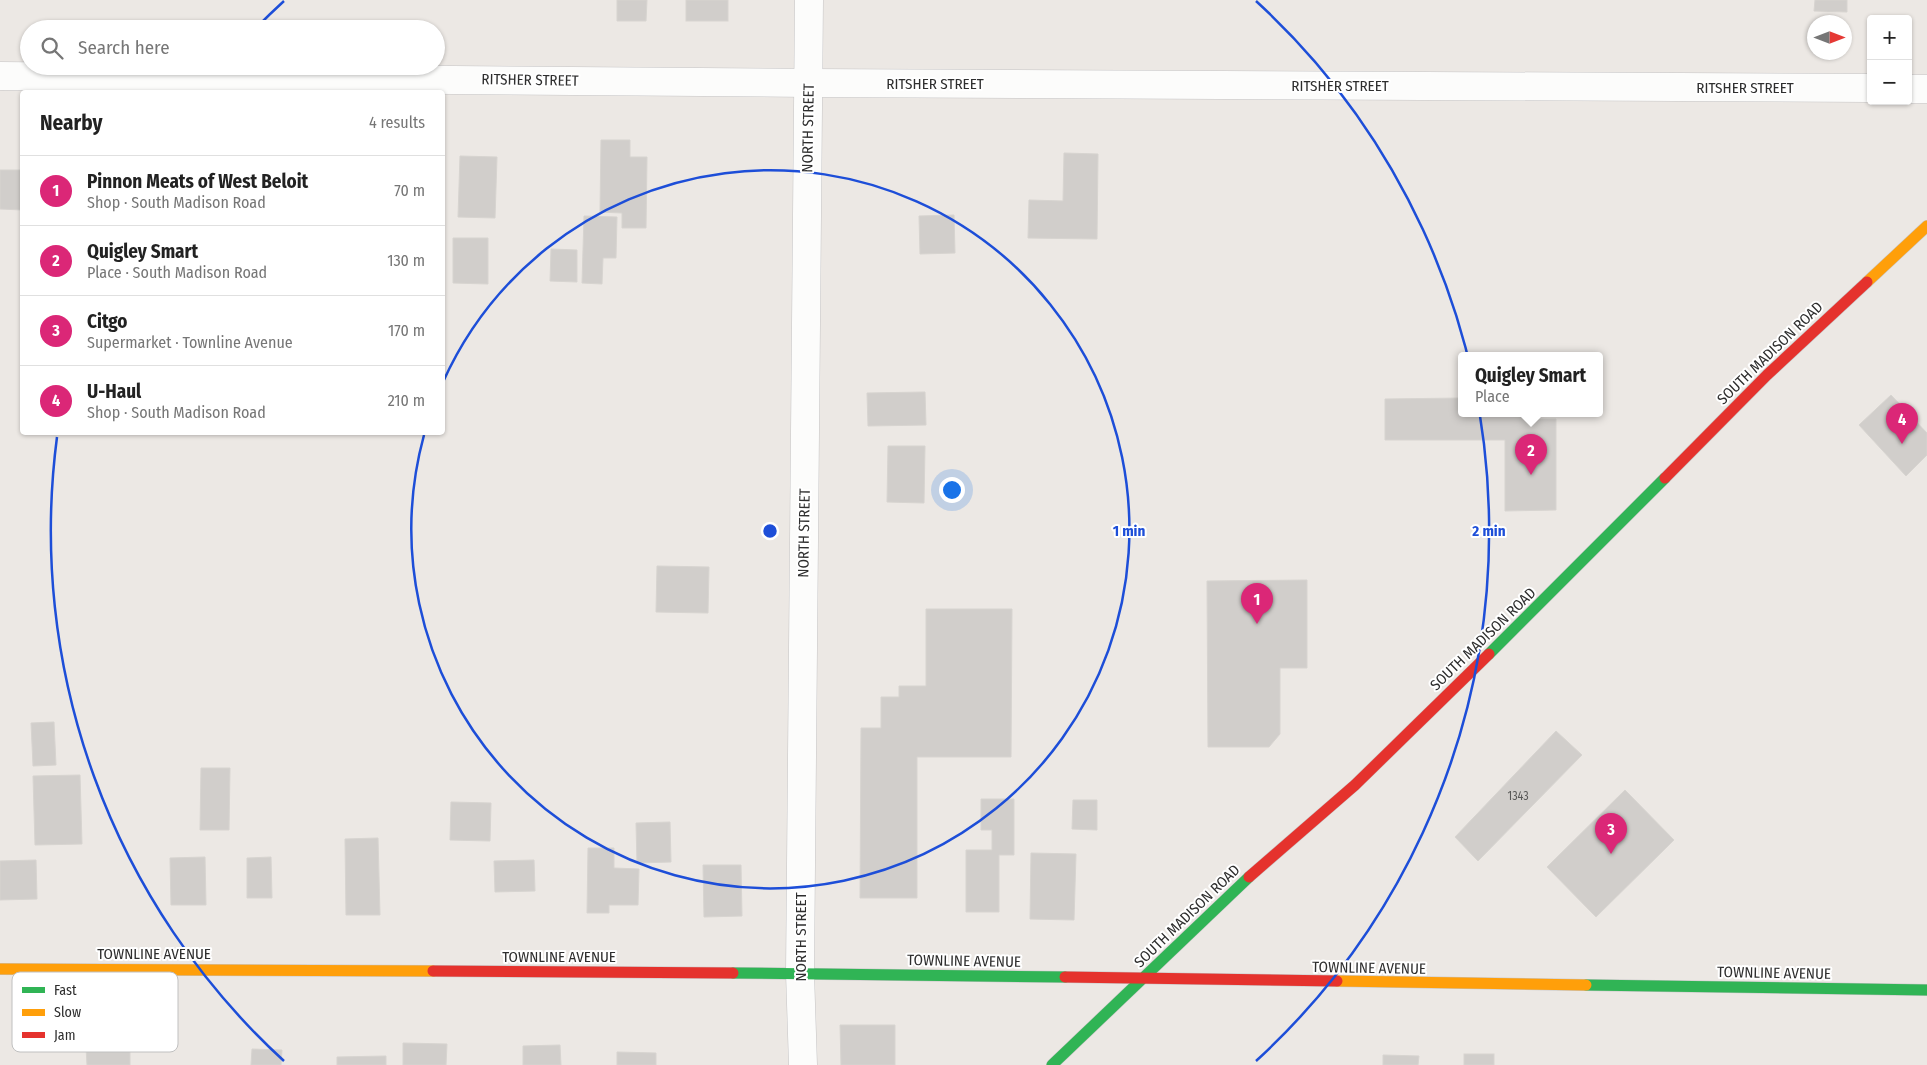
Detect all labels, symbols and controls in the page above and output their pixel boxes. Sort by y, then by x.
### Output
north arrow [1807,15,1852,60]
map controls [1867,15,1912,105]
button: + [1867,15,1912,60]
search box [20,20,445,75]
icon: search [38,34,66,62]
text: Search here [78,36,170,59]
button: − [1867,60,1912,105]
street label: RITSHER STREET [481,70,579,90]
street label: RITSHER STREET [886,75,984,93]
street label: RITSHER STREET [1291,77,1389,95]
street label: RITSHER STREET [1696,79,1794,97]
street label: NORTH STREET [798,83,818,173]
text: Nearby [40,110,102,136]
text: 4 results [369,113,425,132]
text: Pinnon Meats of West Beloit [87,170,308,193]
text: 1 [53,181,59,200]
text: 70 m [394,181,425,200]
text: Shop · South Madison Road [87,193,266,212]
text: Quigley Smart [87,240,198,263]
text: 2 [52,251,60,270]
text: 130 m [387,251,425,270]
text: Place · South Madison Road [87,263,267,282]
street label: SOUTH MADISON ROAD [1713,298,1827,408]
text: Citgo [87,310,127,333]
text: 3 [52,321,60,340]
text: 170 m [388,321,425,340]
text: Supermarket · Townline Avenue [87,333,293,352]
popup [1458,352,1603,417]
text: Quigley Smart [1475,364,1586,387]
text: U-Haul [87,380,141,403]
text: Place [1475,387,1510,406]
text: 4 [52,391,60,410]
text: 210 m [388,391,425,410]
text: Shop · South Madison Road [87,403,266,422]
pin: 4 [1886,403,1918,444]
pin: 2 [1515,434,1547,475]
your location [939,477,965,503]
street label: NORTH STREET [794,488,814,578]
centre of rings [761,522,779,540]
text: 1 min [1113,522,1145,540]
text: 2 min [1471,522,1506,540]
pin: 1 [1241,583,1273,624]
street label: SOUTH MADISON ROAD [1426,584,1540,694]
house number: 1343 [1507,789,1529,803]
pin: 3 [1595,813,1627,854]
street label: SOUTH MADISON ROAD [1130,861,1244,971]
street label: NORTH STREET [792,892,810,982]
street label: TOWNLINE AVENUE [97,945,211,963]
street label: TOWNLINE AVENUE [502,948,616,966]
street label: TOWNLINE AVENUE [907,951,1021,971]
street label: TOWNLINE AVENUE [1312,958,1426,978]
street label: TOWNLINE AVENUE [1717,963,1831,983]
legend [12,972,178,1052]
text: Fast [54,982,77,999]
text: Slow [54,1004,81,1021]
text: Jam [54,1027,75,1044]

